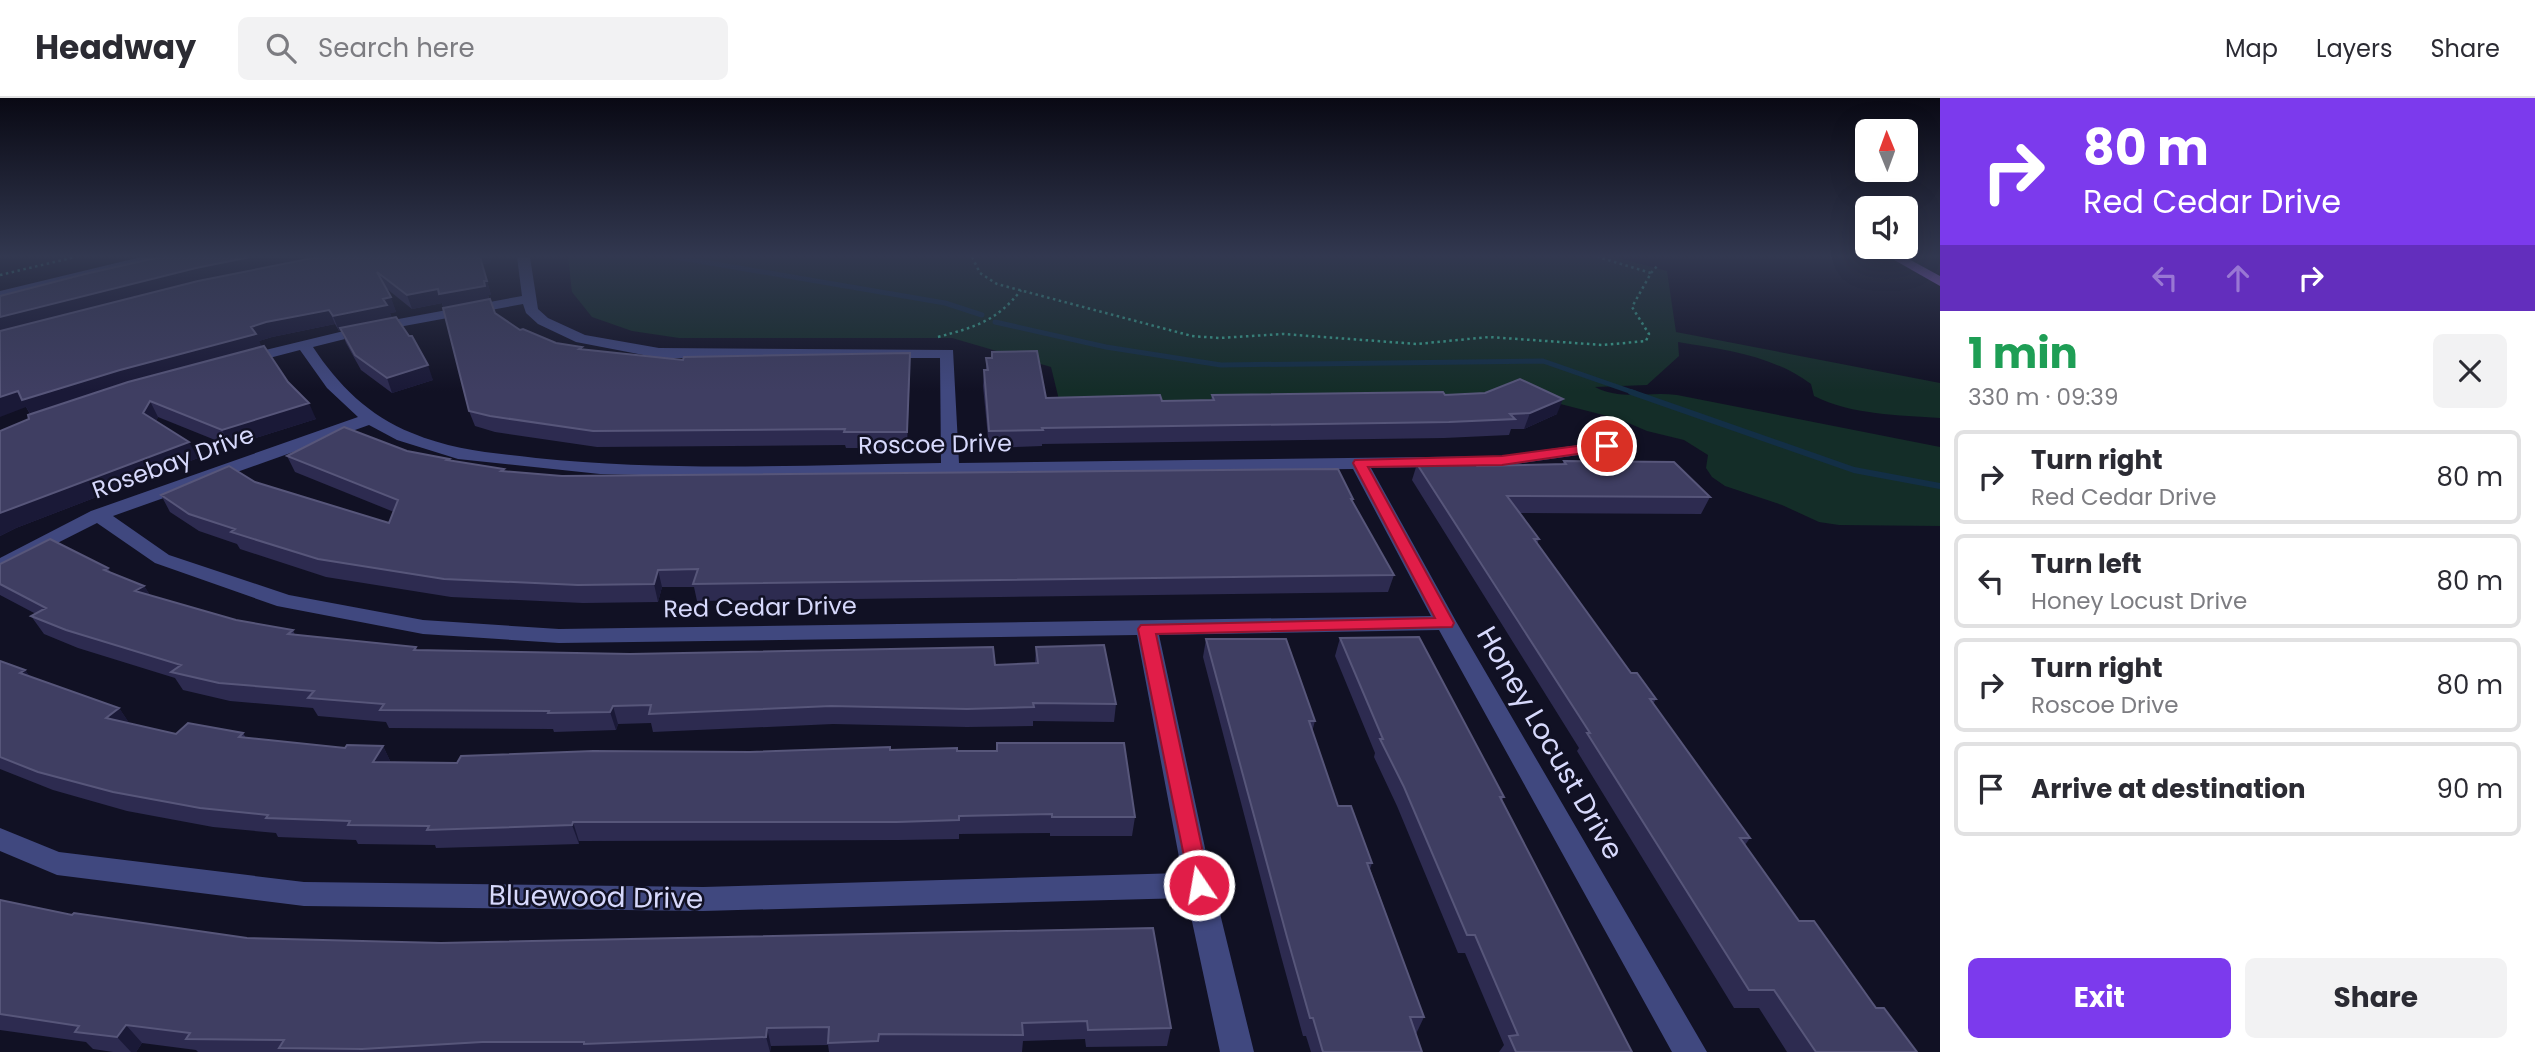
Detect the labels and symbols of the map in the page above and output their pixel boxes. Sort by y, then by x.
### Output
north arrow [1855,119,1918,182]
pin [1577,416,1637,476]
street label: Rosebay Drive [88,417,258,507]
street label: Roscoe Drive [858,426,1012,462]
street label: Red Cedar Drive [663,589,857,625]
street label: Honey Locust Drive [1467,619,1633,867]
position arrow [1162,848,1236,922]
street label: Bluewood Drive [488,876,704,918]

